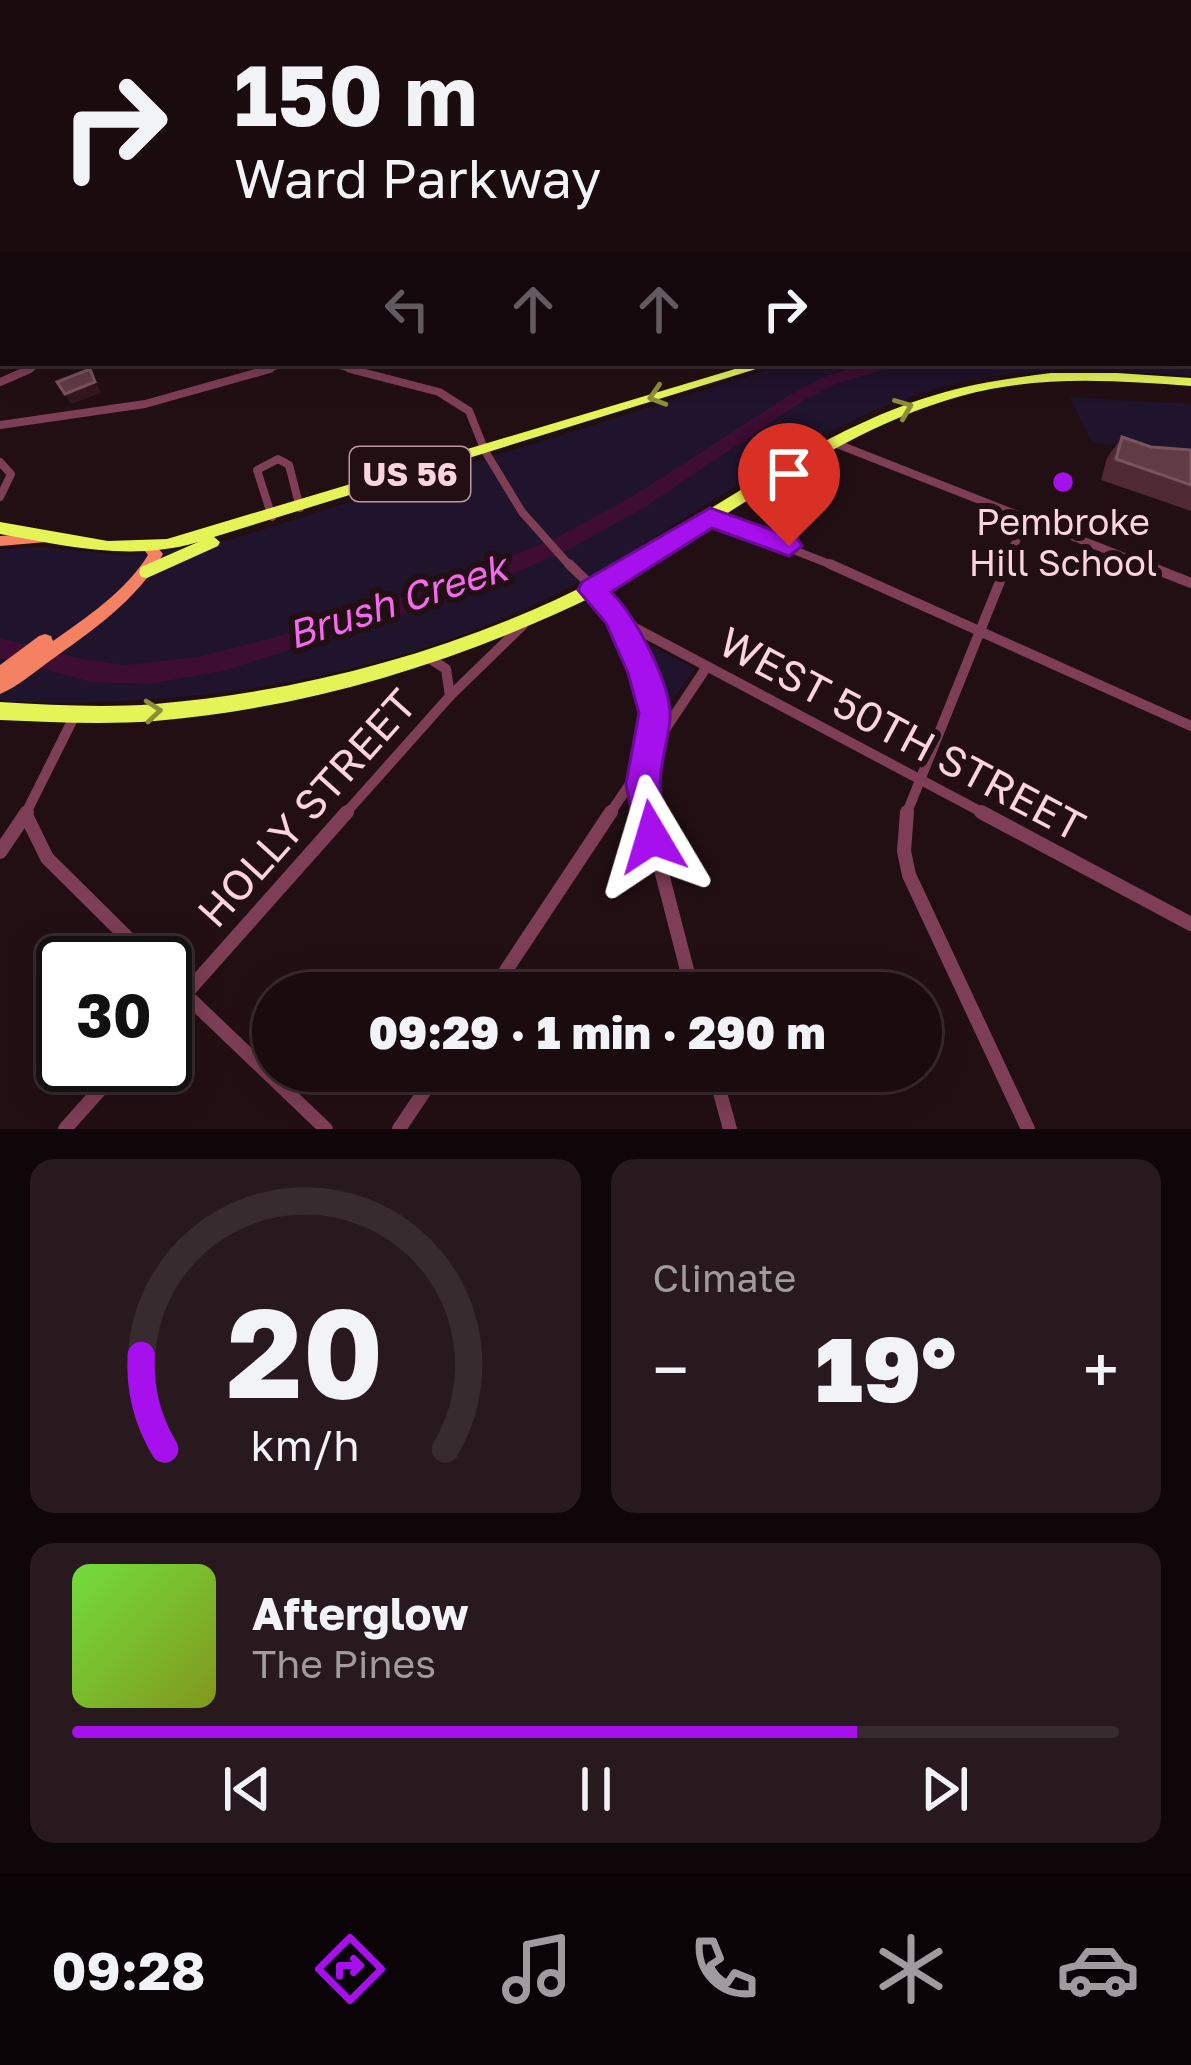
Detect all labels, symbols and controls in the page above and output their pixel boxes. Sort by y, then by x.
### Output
text: 150 m [234,44,478,144]
icon: right [36,48,192,204]
text: Ward Parkway [234,145,601,210]
icon: left [374,276,440,342]
icon: ahead [500,276,566,342]
icon: ahead [626,276,692,342]
icon: right [752,276,818,342]
one-way arrow [647,382,668,407]
one-way arrow [892,398,913,422]
pin [738,423,840,546]
icon: arrive [756,441,822,507]
road number: US 56 [350,447,470,501]
marker: Pembroke Hill School [1050,469,1076,495]
place label: Pembroke Hill School [969,500,1157,584]
water label: Brush Creek [281,542,516,658]
street label: WEST 50TH STREET [711,616,1094,851]
street label: HOLLY STREET [187,678,426,936]
one-way arrow [144,699,163,724]
position arrow [589,774,715,900]
speed limit sign: 30 [36,936,192,1092]
text: 09:29 · 1 min · 290 m [368,1005,826,1059]
text: Climate [653,1254,796,1301]
text: 20 [227,1276,384,1425]
text: 19° [815,1314,956,1422]
text: − [653,1329,689,1409]
text: + [1083,1329,1119,1409]
text: km/h [251,1419,360,1470]
text: Afterglow [252,1586,469,1640]
text: The Pines [252,1640,436,1687]
icon: previous [214,1756,280,1822]
icon: pause [563,1756,629,1822]
icon: next [912,1756,978,1822]
icon: directions [308,1927,392,2011]
icon: music [495,1927,579,2011]
icon: phone [682,1927,766,2011]
icon: climate [869,1927,953,2011]
icon: car [1056,1927,1140,2011]
text: 09:28 [51,1937,206,2002]

